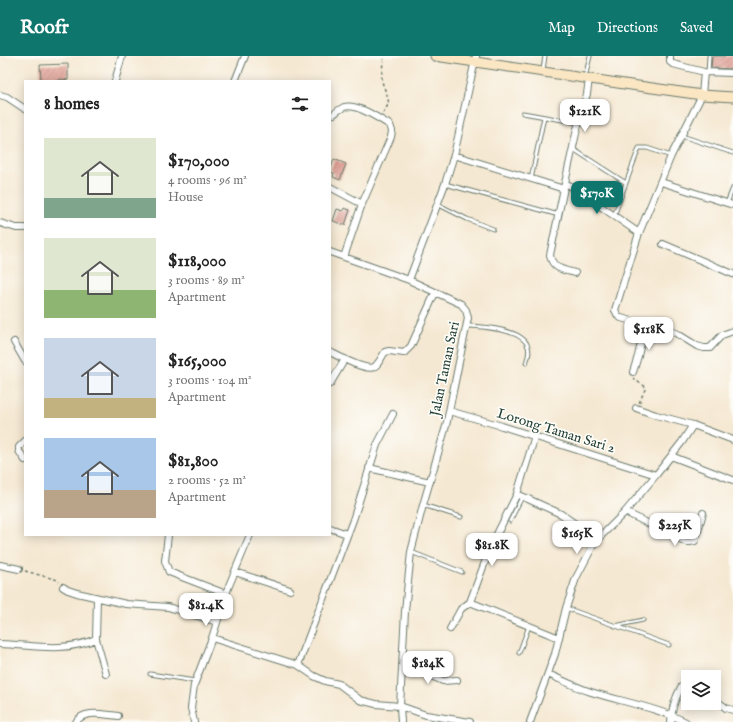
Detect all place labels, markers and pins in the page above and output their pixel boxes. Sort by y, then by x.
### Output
pin: $121K [557,99,613,133]
pin: $170K [569,181,625,215]
pin: $118K [621,317,677,351]
pin: $225K [647,513,703,547]
pin: $165K [549,521,605,555]
pin: $81.8K [459,533,525,567]
pin: $81.4K [173,593,239,627]
pin: $184K [400,651,456,685]

